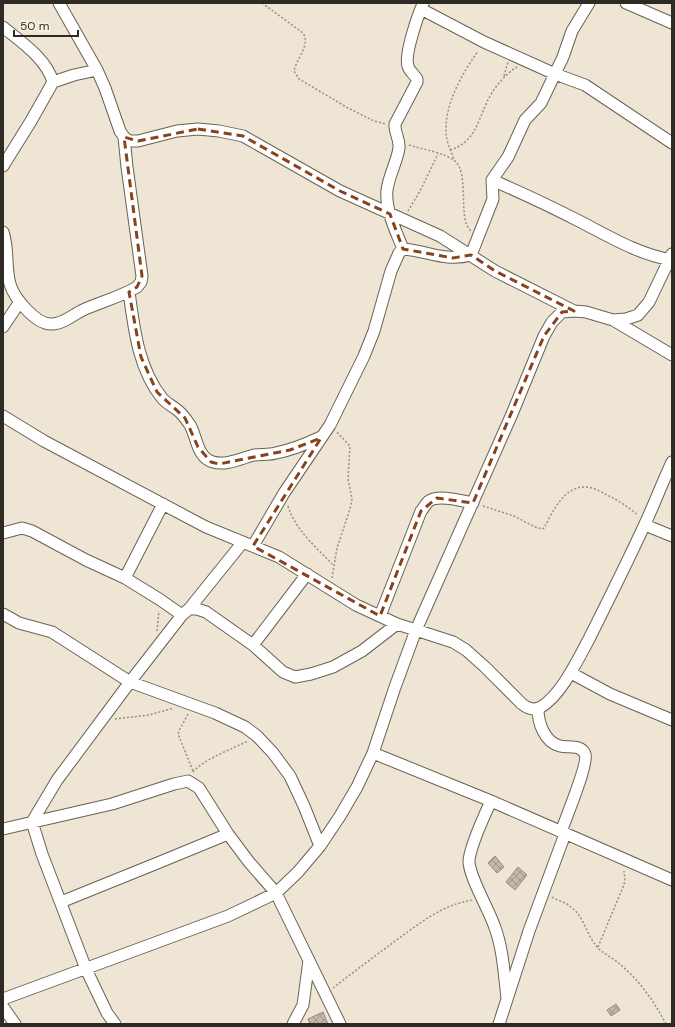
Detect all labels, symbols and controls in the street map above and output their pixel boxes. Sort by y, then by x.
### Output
scale bar [14,12,78,38]
text: 50 m [20,18,49,34]

